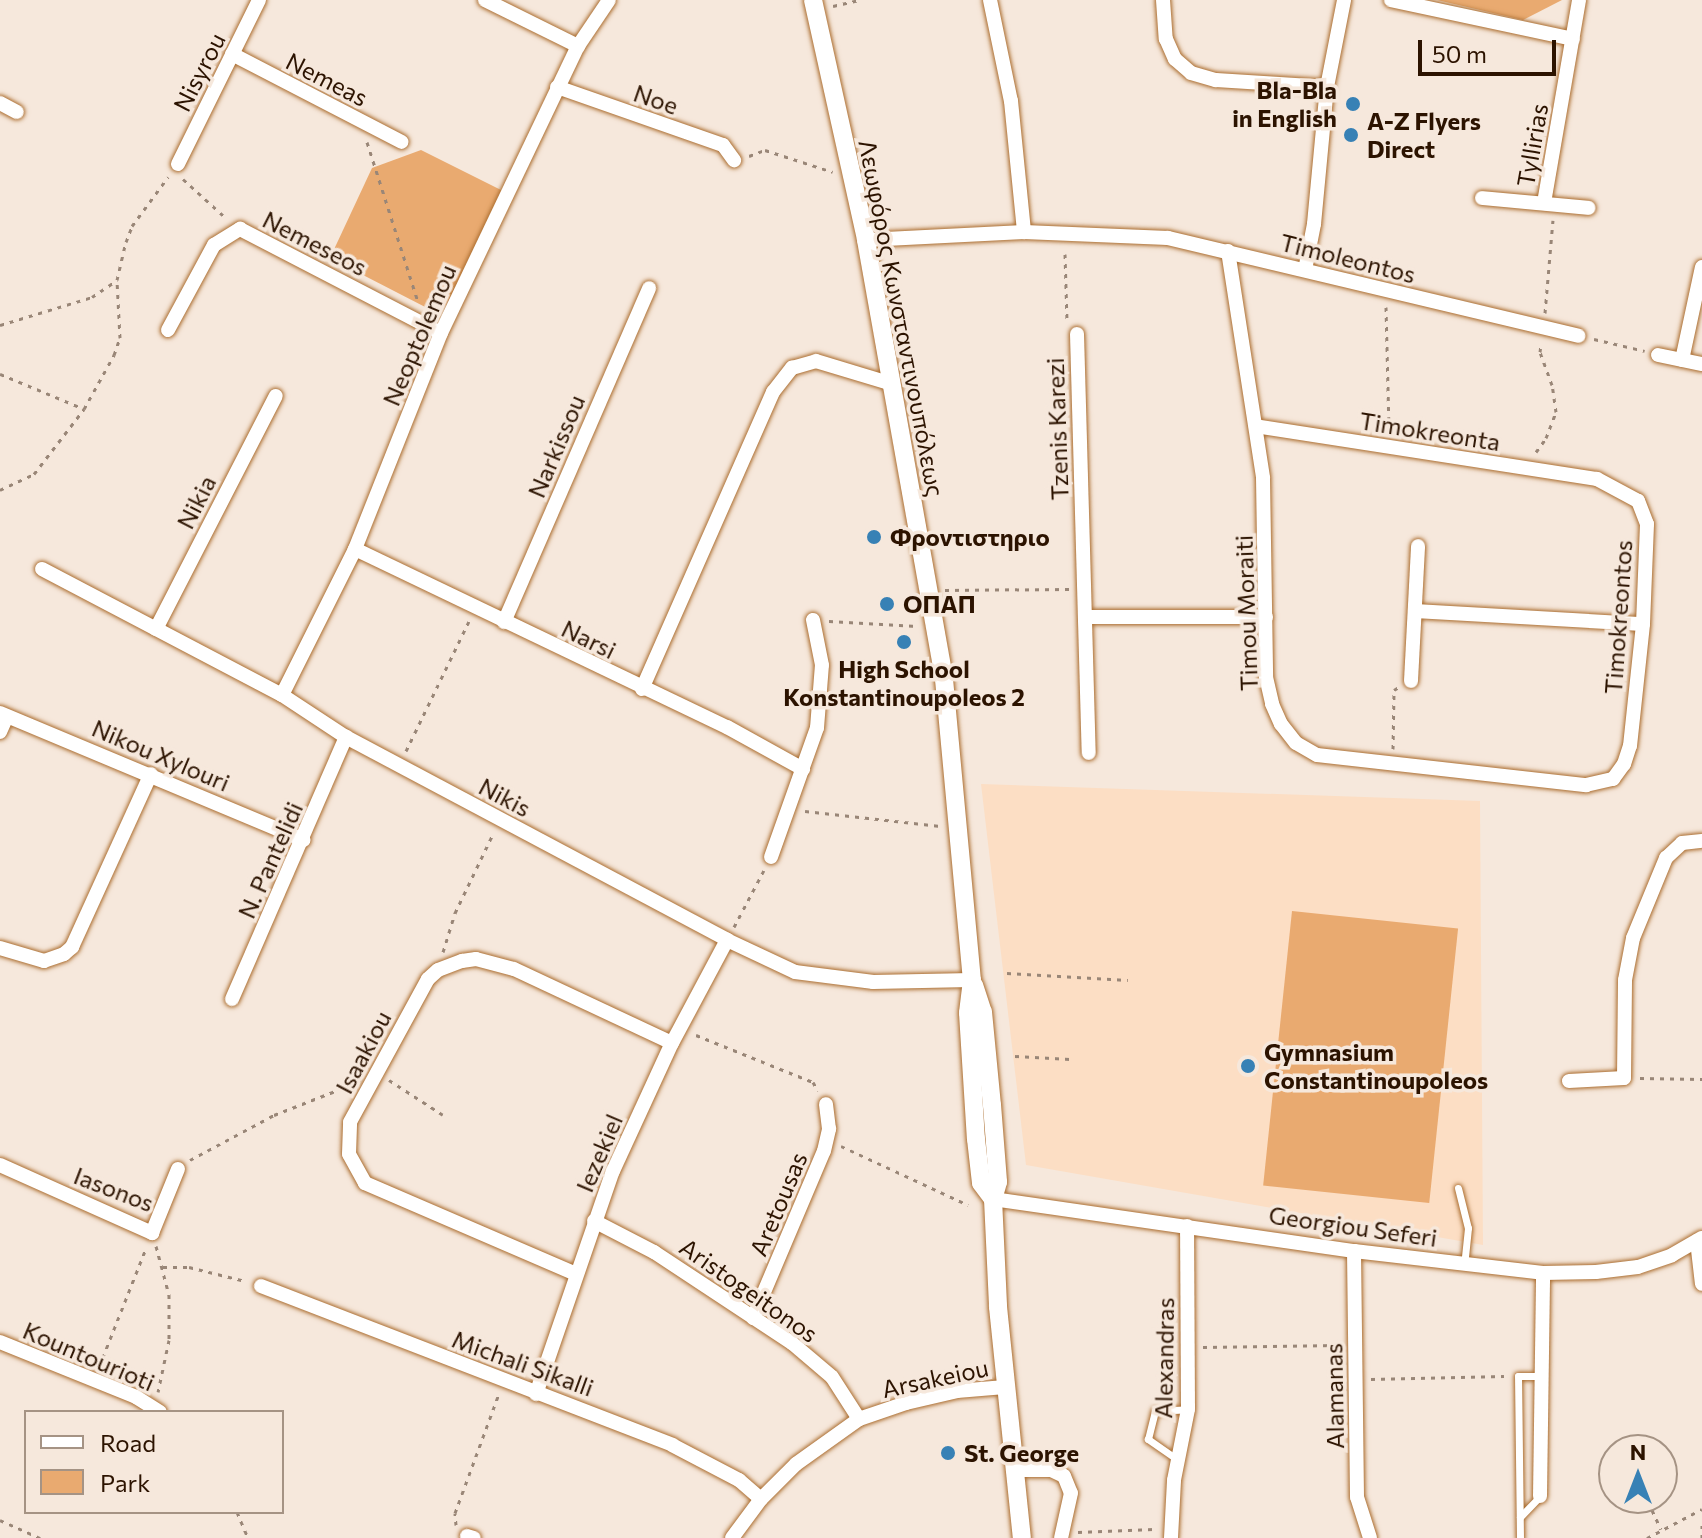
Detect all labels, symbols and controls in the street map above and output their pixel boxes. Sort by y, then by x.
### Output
scale bar [1422,24,1560,74]
street label: Nisyrou [167,28,231,116]
text: 50 m [1432,39,1487,68]
street label: Nemeas [281,46,373,112]
place label: Bla-Bla in English [1232,76,1337,132]
street label: Noe [630,78,682,120]
marker: Bla-Bla in English [1344,95,1362,113]
street label: Tyllirias [1511,101,1553,189]
place label: A-Z Flyers Direct [1367,107,1481,163]
marker: A-Z Flyers Direct [1342,126,1360,144]
street label: Λεωφόρος Κωνσταντινουπόλεως [853,137,951,499]
street label: Nemeseos [258,205,372,281]
street label: Timoleontos [1277,227,1419,289]
street label: Neoptolemou [376,260,462,410]
street label: Tzenis Karezi [1040,357,1074,501]
street label: Narkissou [521,390,591,502]
street label: Timokreonta [1358,406,1502,456]
street label: Nikia [170,471,222,533]
place label: Φροντιστηριο [890,523,1050,551]
marker: Φροντιστηριο [865,528,883,546]
street label: Timou Moraiti [1229,534,1263,692]
street label: Timokreontos [1598,539,1638,695]
place label: ΟΠΑΠ [903,590,976,618]
marker: ΟΠΑΠ [878,595,896,613]
street label: Narsi [557,614,621,664]
marker: High School Konstantinoupoleos 2 [895,633,913,651]
place label: High School Konstantinoupoleos 2 [783,655,1025,711]
street label: Nikou Xylouri [88,713,234,797]
street label: Nikis [474,772,536,822]
street label: N. Pantelidi [232,797,308,923]
street label: Isaakiou [329,1006,397,1098]
place label: Gymnasium Constantinoupoleos [1264,1038,1488,1094]
marker: Gymnasium Constantinoupoleos [1239,1057,1257,1075]
street label: Iezekiel [570,1110,628,1196]
street label: Aretousas [743,1148,813,1260]
street label: Iasonos [70,1161,158,1217]
street label: Georgiou Seferi [1267,1200,1439,1252]
street label: Aristogeitonos [675,1232,823,1348]
street label: Alexandras [1149,1297,1179,1419]
street label: Kountourioti [19,1315,159,1397]
street label: Michali Sikalli [448,1324,598,1402]
street label: Alamanas [1319,1343,1349,1449]
street label: Arsakeiou [879,1353,991,1403]
legend [24,1410,284,1514]
text: Road [100,1428,156,1457]
north arrow [1598,1434,1678,1514]
text: N [1630,1438,1646,1465]
place label: St. George [964,1439,1079,1467]
marker: St. George [939,1444,957,1462]
text: Park [100,1468,150,1497]

